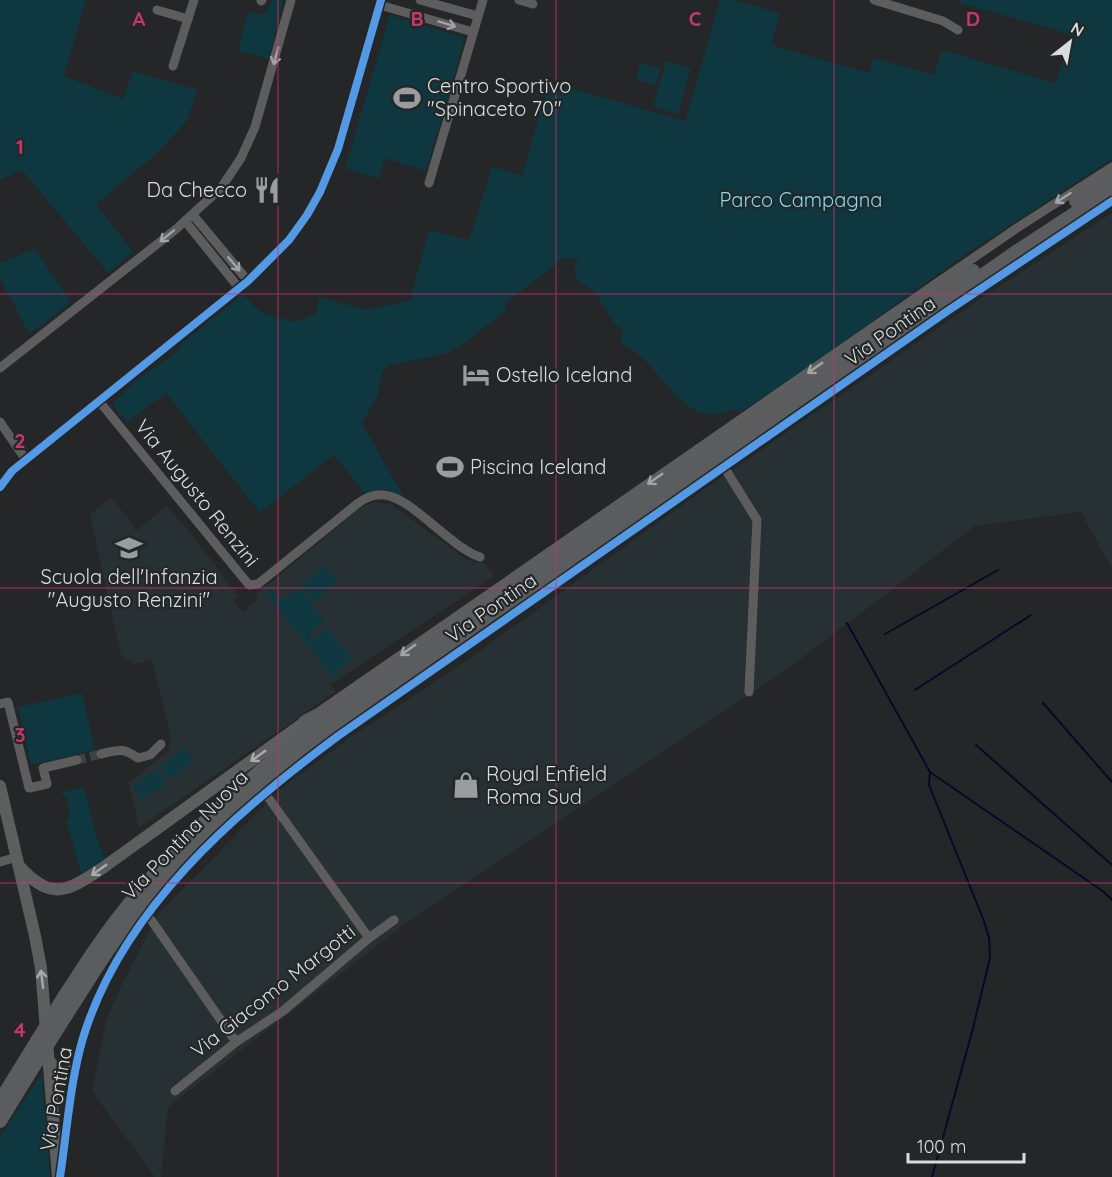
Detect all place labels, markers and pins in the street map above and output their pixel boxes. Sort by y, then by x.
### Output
place label: Centro Sportivo "Spinaceto 70" [427,73,571,121]
sports icon: Centro Sportivo "Spinaceto 70" [392,83,422,113]
restaurant icon: Da Checco [252,175,282,205]
place label: Da Checco [147,177,247,202]
hotel icon: Ostello Iceland [461,360,491,390]
place label: Ostello Iceland [496,362,632,387]
sports icon: Piscina Iceland [435,452,465,482]
place label: Piscina Iceland [470,454,606,479]
school or university icon: Scuola dell'Infanzia "Augusto Renzini" [114,533,144,563]
place label: Scuola dell'Infanzia "Augusto Renzini" [40,564,218,612]
place label: Royal Enfield Roma Sud [486,761,607,809]
shop icon: Royal Enfield Roma Sud [451,770,481,800]

